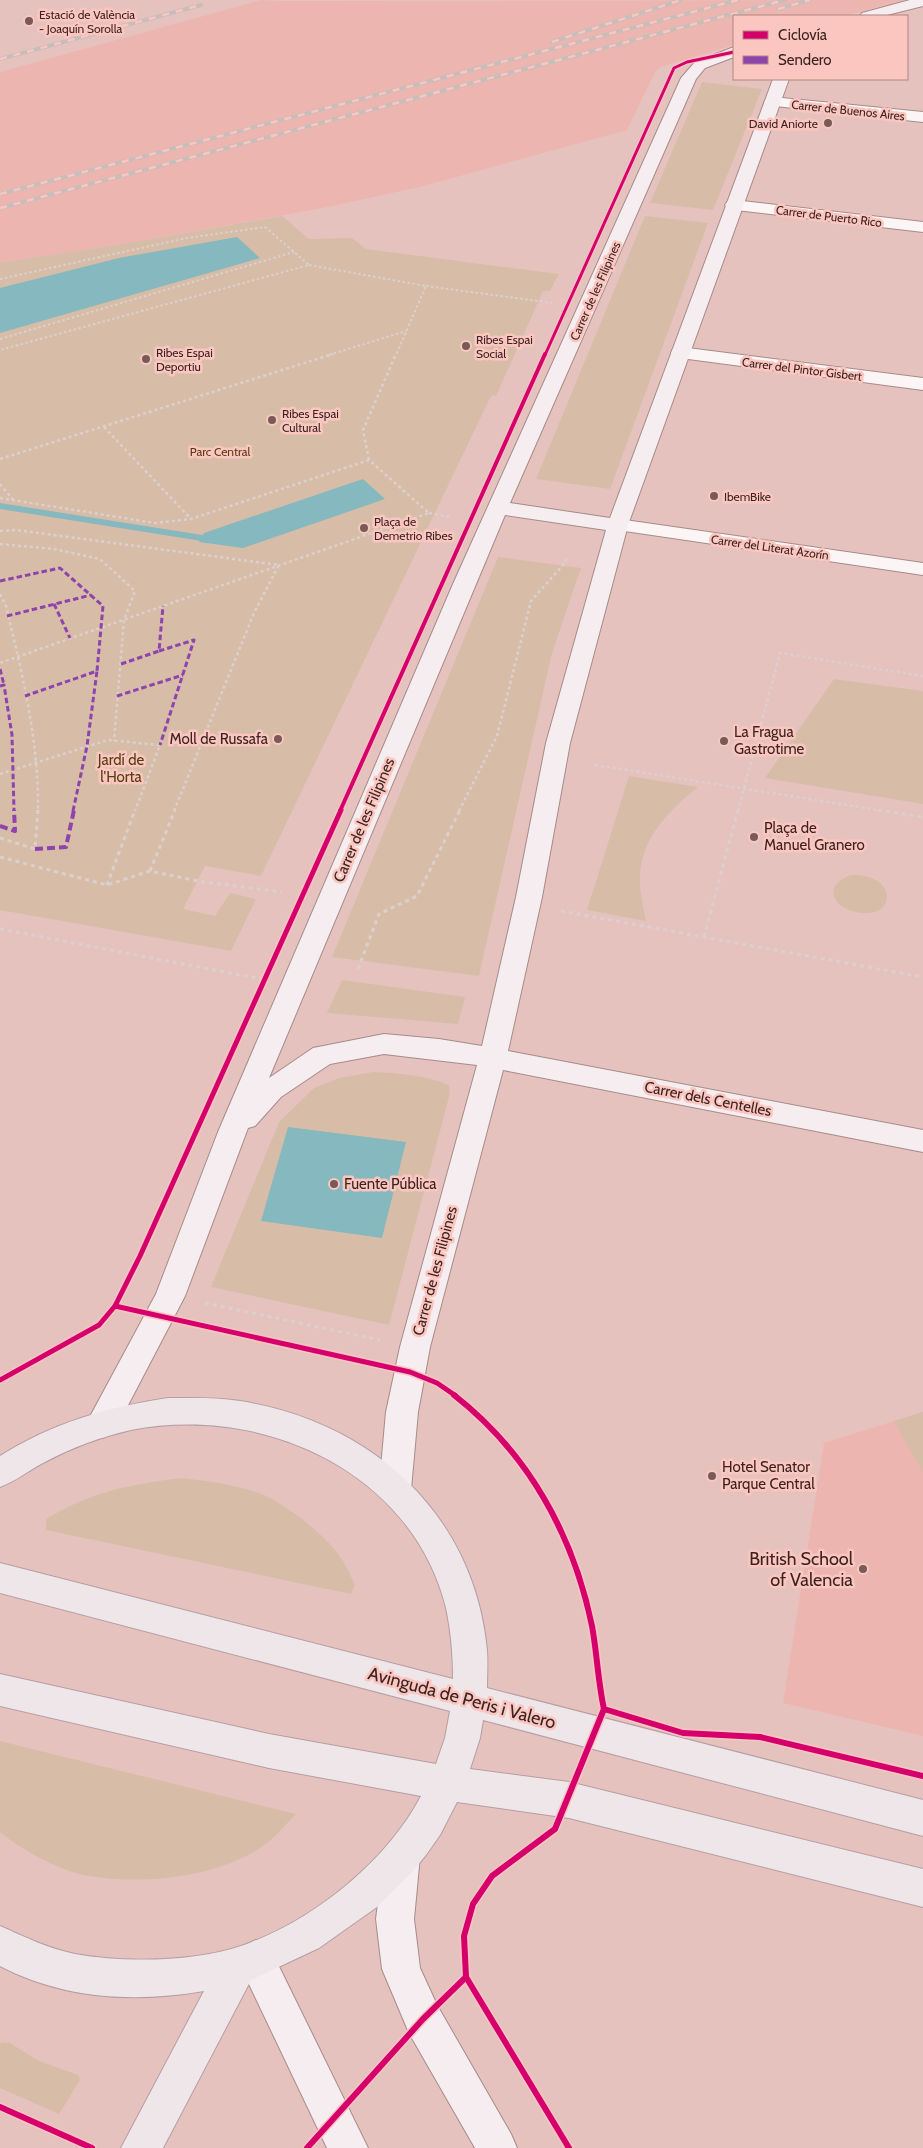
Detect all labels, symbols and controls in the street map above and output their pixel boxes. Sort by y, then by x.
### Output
place label: Estació de València - Joaquín Sorolla [39,7,135,36]
marker: Estació de València - Joaquín Sorolla [23,15,35,27]
legend [733,15,908,80]
text: Ciclovía [778,26,828,44]
text: Sendero [778,51,832,69]
street label: Carrer de Buenos Aires [791,97,905,123]
place label: David Aniorte [749,116,818,131]
marker: David Aniorte [822,117,834,129]
street label: Carrer de Puerto Rico [775,202,883,230]
street label: Carrer de les Filipines [566,239,624,343]
place label: Ribes Espai Social [476,332,533,361]
marker: Ribes Espai Social [460,340,472,352]
place label: Ribes Espai Deportiu [156,345,213,374]
marker: Ribes Espai Deportiu [140,353,152,365]
street label: Carrer del Pintor Gisbert [741,354,863,384]
place label: Ribes Espai Cultural [282,406,339,435]
marker: Ribes Espai Cultural [266,414,278,426]
park label: Parc Central [190,444,250,459]
place label: IbemBike [724,489,771,504]
marker: IbemBike [708,490,720,502]
place label: Plaça de Demetrio Ribes [374,514,453,543]
marker: Plaça de Demetrio Ribes [358,522,370,534]
street label: Carrer del Literat Azorín [710,531,830,563]
place label: La Fragua Gastrotime [734,723,805,758]
place label: Moll de Russafa [170,730,269,748]
marker: Moll de Russafa [272,733,284,745]
marker: La Fragua Gastrotime [718,735,730,747]
park label: Jardí de l'Horta [97,751,144,786]
street label: Carrer de les Filipines [330,755,398,885]
place label: Plaça de Manuel Granero [764,819,865,854]
marker: Plaça de Manuel Granero [748,831,760,843]
street label: Carrer dels Centelles [643,1078,773,1120]
place label: Fuente Pública [344,1175,437,1193]
marker: Fuente Pública [328,1178,340,1190]
street label: Carrer de les Filipines [409,1204,461,1338]
place label: Hotel Senator Parque Central [722,1458,815,1493]
marker: Hotel Senator Parque Central [706,1470,718,1482]
place label: British School of Valencia [749,1548,854,1591]
marker: British School of Valencia [857,1563,869,1575]
street label: Avinguda de Peris i Valero [366,1662,558,1734]

